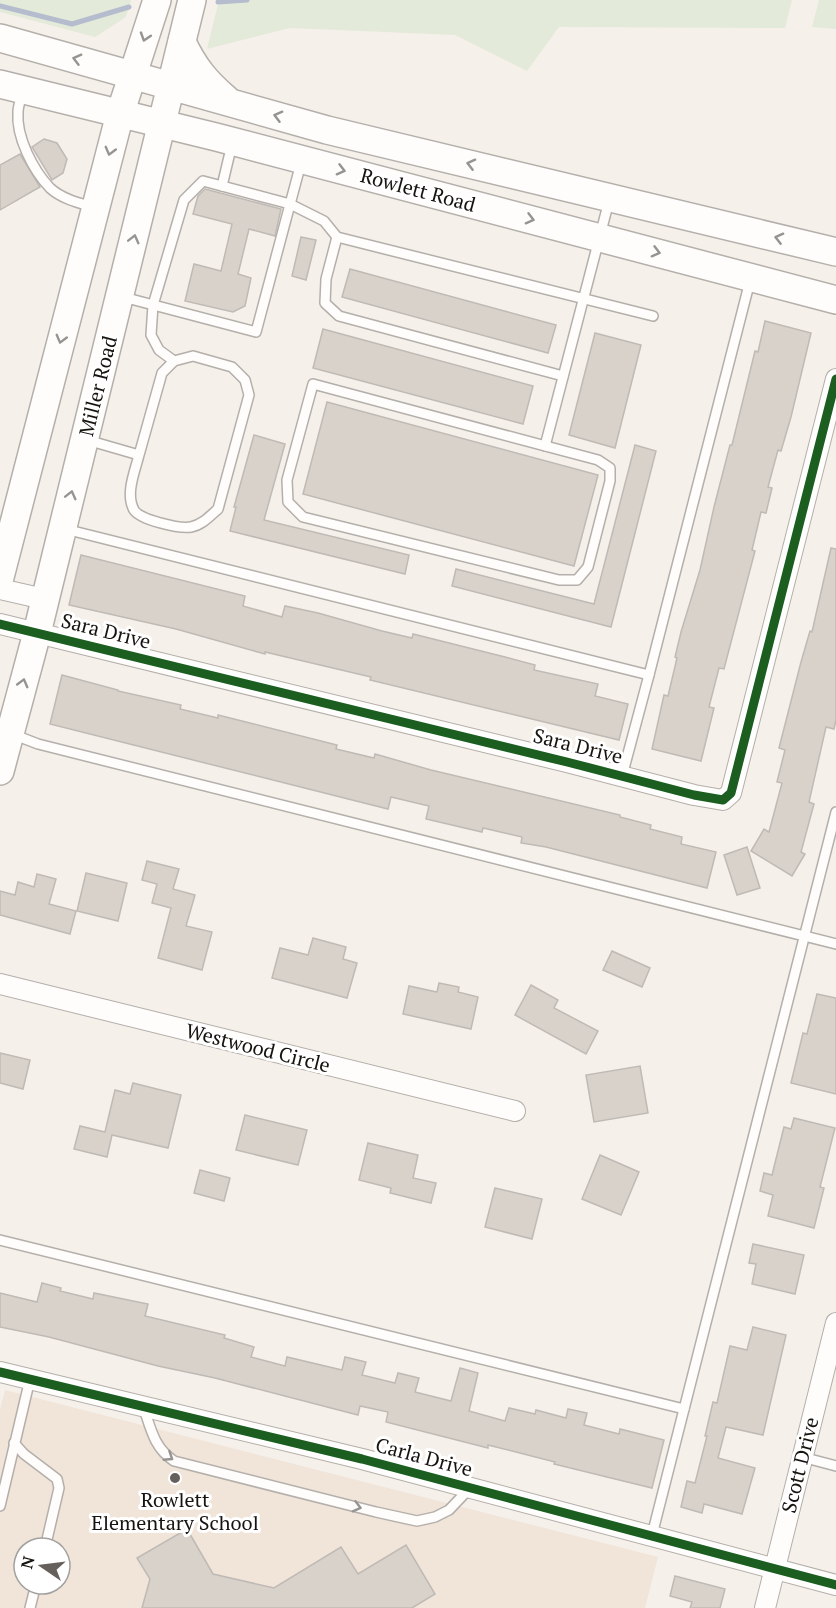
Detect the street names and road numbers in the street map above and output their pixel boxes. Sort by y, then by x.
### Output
street label: Rowlett Road [358,161,479,218]
street label: Miller Road [72,333,123,439]
street label: Sara Drive [59,606,154,655]
street label: Sara Drive [531,721,626,770]
street label: Westwood Circle [183,1017,333,1079]
street label: Scott Drive [775,1414,824,1516]
street label: Carla Drive [373,1431,476,1482]

